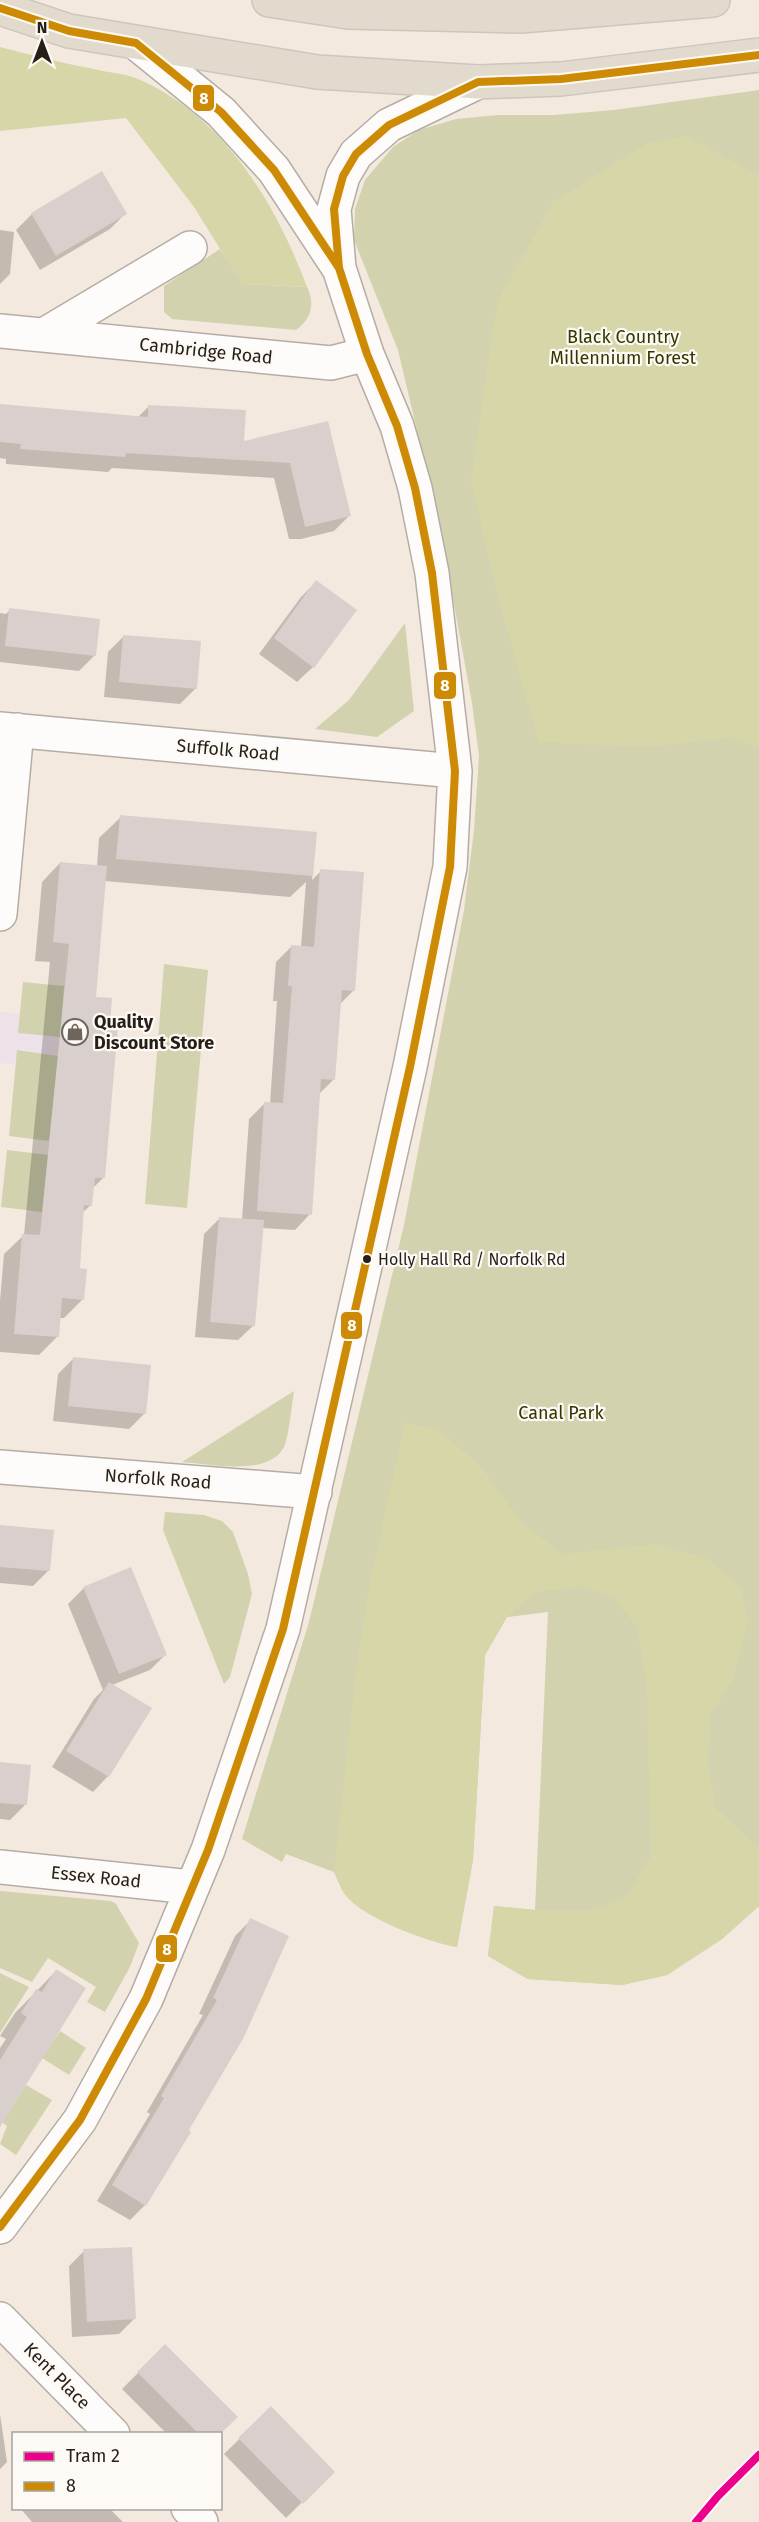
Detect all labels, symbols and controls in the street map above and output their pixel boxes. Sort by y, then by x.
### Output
north arrow [12,12,72,72]
text: N [37,18,47,37]
line badge: 8 [192,84,215,112]
text: 8 [199,89,209,108]
park label: Black Country Millennium Forest [550,326,697,369]
street label: Cambridge Road [138,333,274,369]
line badge: 8 [433,671,457,700]
text: 8 [440,676,450,695]
street label: Suffolk Road [176,735,280,765]
place label: Quality Discount Store [94,1011,214,1054]
shop icon: Quality Discount Store [60,1017,90,1047]
place label: Holly Hall Rd / Norfolk Rd [378,1250,566,1269]
marker: Holly Hall Rd / Norfolk Rd [361,1253,373,1265]
line badge: 8 [340,1311,363,1340]
text: 8 [347,1316,357,1335]
park label: Canal Park [518,1402,604,1424]
street label: Norfolk Road [104,1464,212,1494]
street label: Essex Road [50,1861,142,1893]
line badge: 8 [155,1934,178,1963]
text: 8 [162,1940,172,1959]
street label: Kent Place [19,2338,95,2414]
legend [12,2432,222,2510]
text: Tram 2 [66,2445,120,2467]
text: 8 [66,2475,76,2497]

